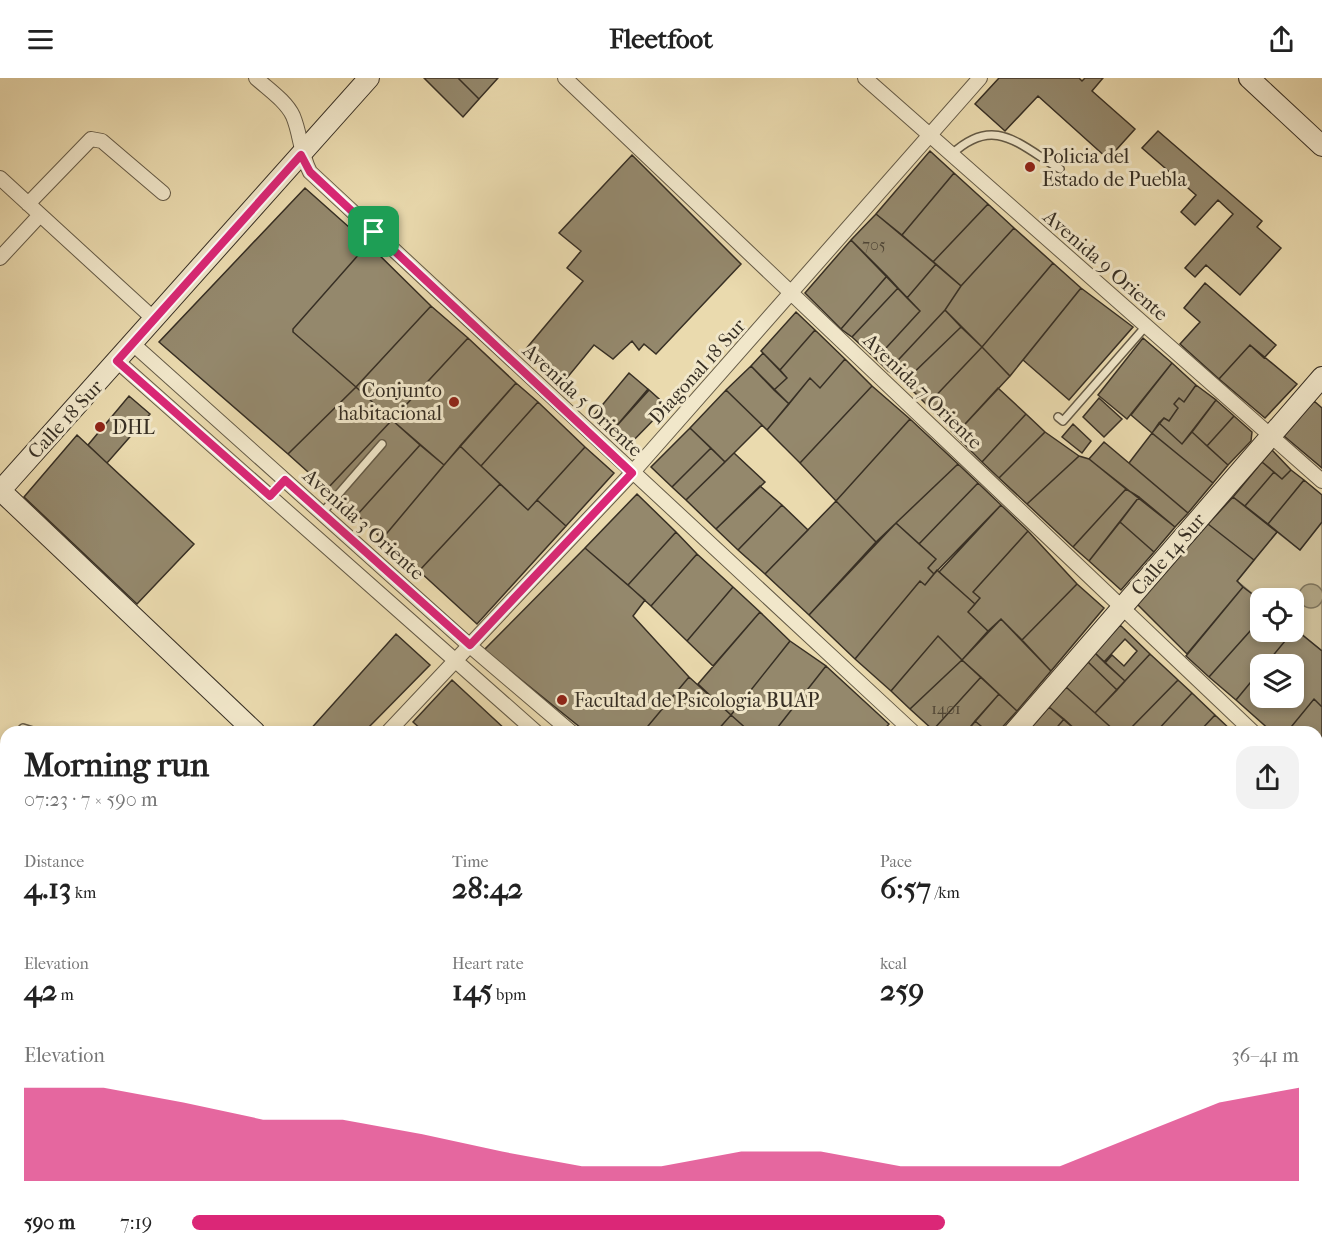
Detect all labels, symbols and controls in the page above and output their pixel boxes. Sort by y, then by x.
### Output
icon: menu [24,23,57,56]
text: Fleetfoot [609,23,713,55]
icon: share [1265,23,1298,56]
place label: Policia del Estado de Puebla [1042,145,1187,191]
marker: Policia del Estado de Puebla [1023,160,1037,174]
street label: Avenida 9 Oriente [1038,205,1173,326]
pin [348,206,399,257]
icon: arrive [357,215,390,248]
house number: 705 [862,235,886,254]
street label: Diagonal 18 Sur [644,314,751,429]
street label: Avenida 7 Oriente [858,328,987,454]
street label: Avenida 5 Oriente [517,338,647,462]
street label: Calle 18 Sur [23,375,108,464]
place label: Conjunto habitacional [338,379,442,425]
marker: Conjunto habitacional [447,395,461,409]
place label: DHL [112,416,155,439]
marker: DHL [93,420,107,434]
street label: Avenida 3 Oriente [298,463,429,585]
street label: Calle 14 Sur [1127,508,1211,600]
map controls [1250,588,1304,708]
button: locate [1250,588,1304,642]
button: layers [1250,654,1304,708]
place label: Facultad de Psicologia BUAP [574,689,819,712]
marker: Facultad de Psicologia BUAP [555,693,569,707]
house number: 1401 [931,699,961,718]
text: Morning run [24,746,209,785]
button: share [1236,746,1299,809]
text: 07:23 · 7 × 590 m [24,788,158,811]
text: Distance [24,852,84,871]
text: Time [452,852,488,871]
text: Pace [880,852,912,871]
text: 4.13 [24,871,71,906]
text: 28:42 [452,871,523,906]
text: 6:57 [880,871,931,906]
text: km [71,883,96,902]
text: /km [931,883,960,902]
text: Elevation [24,954,89,973]
text: Heart rate [452,954,524,973]
text: kcal [880,954,907,973]
text: 42 [24,973,57,1008]
text: 145 [452,973,493,1008]
text: 259 [880,973,924,1008]
text: m [57,985,74,1004]
text: bpm [493,985,526,1004]
text: Elevation [24,1044,105,1067]
text: 36–41 m [1231,1044,1299,1067]
text: 590 m [24,1211,75,1234]
text: 7:19 [120,1211,152,1234]

